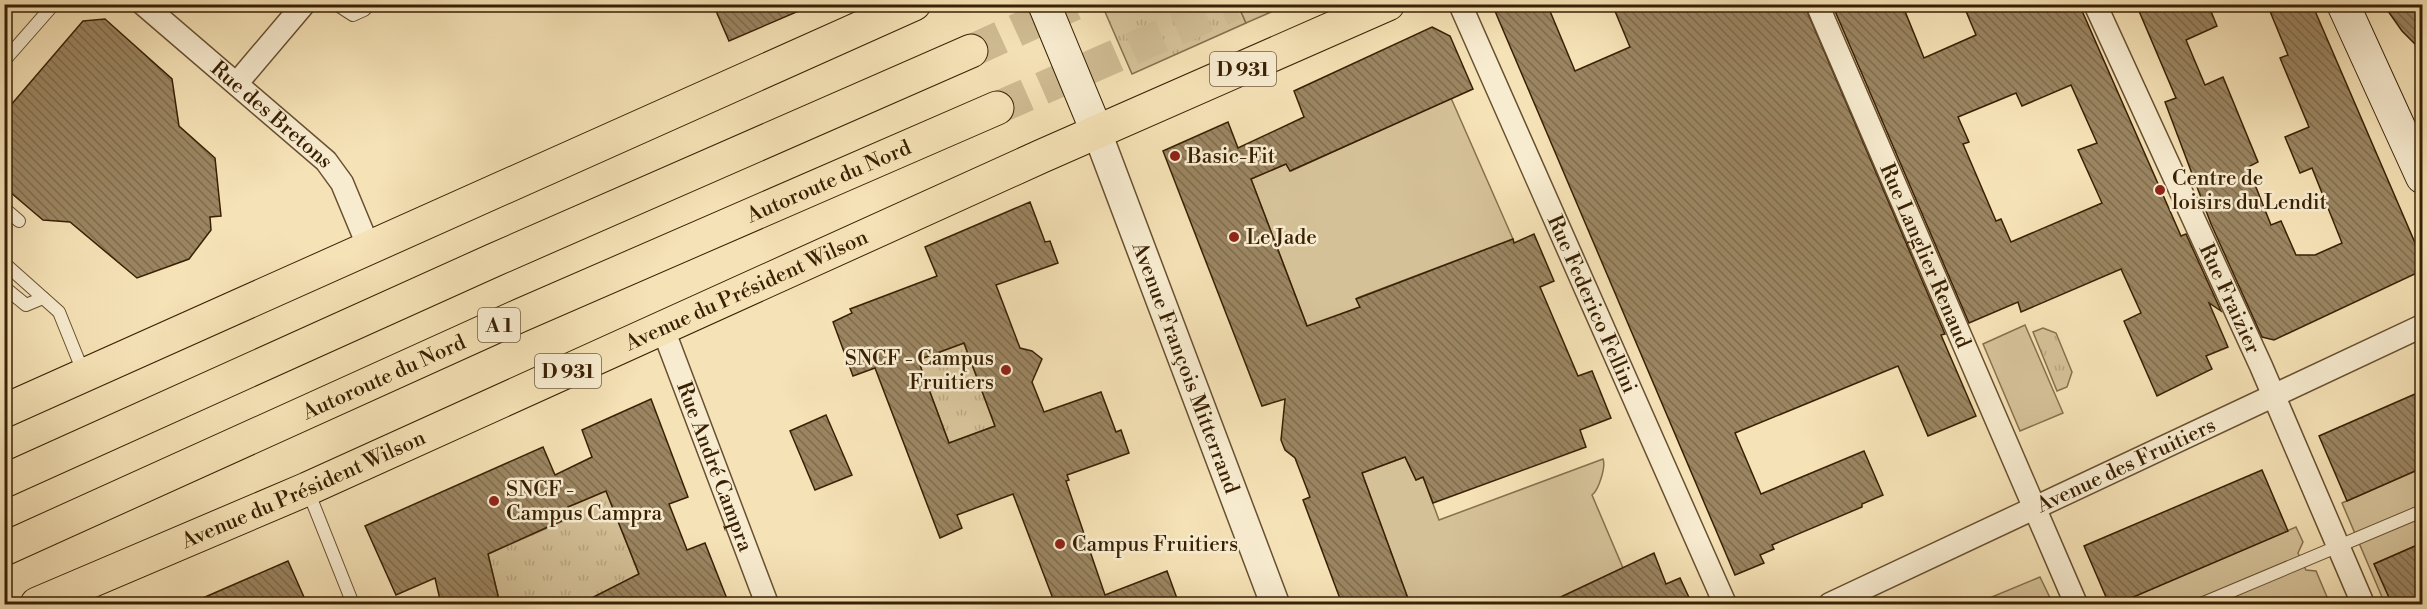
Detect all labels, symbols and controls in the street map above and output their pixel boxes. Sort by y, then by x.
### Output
road number: D 931 [1210,52,1276,86]
street label: Rue des Bretons [205,56,339,173]
street label: Autoroute du Nord [742,135,915,230]
place label: Basic-Fit [1186,144,1276,170]
marker: Basic-Fit [1168,149,1182,163]
street label: Rue Langlier Renaud [1873,160,1976,352]
place label: Centre de loisirs du Lendit [2172,166,2328,216]
marker: Centre de loisirs du Lendit [2153,183,2167,197]
street label: Rue Federico Fellini [1541,211,1642,398]
street label: Avenue du Président Wilson [621,224,873,357]
place label: Le Jade [1246,225,1317,251]
marker: Le Jade [1227,230,1241,244]
street label: Avenue François Mitterrand [1125,238,1244,497]
street label: Rue Fraizier [2193,240,2266,358]
road number: A 1 [478,308,520,342]
street label: Autoroute du Nord [298,330,470,427]
place label: SNCF - Campus Fruitiers [845,346,994,396]
road number: D 931 [535,354,601,388]
marker: SNCF - Campus Fruitiers [999,363,1013,377]
street label: Rue André Campra [670,378,758,556]
street label: Avenue des Fruitiers [2032,413,2220,520]
street label: Avenue du Président Wilson [177,425,430,555]
place label: SNCF - Campus Campra [506,477,662,527]
marker: SNCF - Campus Campra [487,494,501,508]
place label: Campus Fruitiers [1072,532,1238,558]
marker: Campus Fruitiers [1053,537,1067,551]

